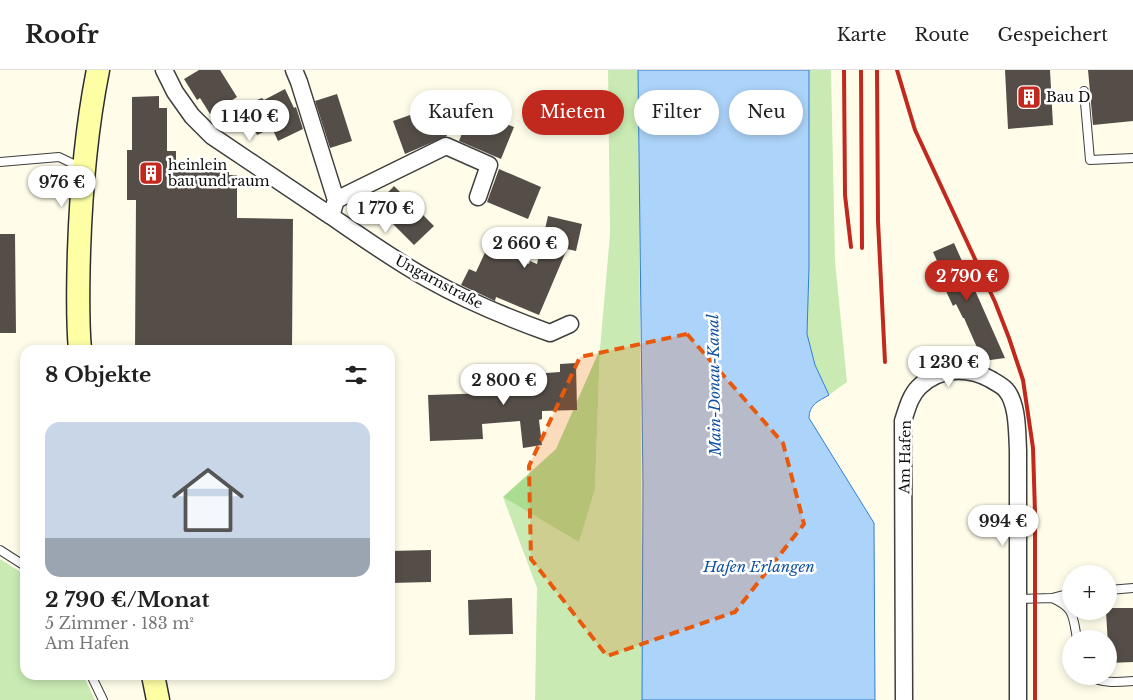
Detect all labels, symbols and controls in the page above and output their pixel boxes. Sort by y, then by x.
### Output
text: Roofr [25,20,99,49]
text: Karte [837,24,886,46]
text: Route [914,24,969,46]
text: Gespeichert [997,24,1108,46]
building icon: Bau D [1016,84,1042,110]
place label: Bau D [1046,88,1090,106]
chip: Kaufen [410,90,512,135]
chip: Mieten [522,90,624,135]
chip: Filter [634,90,719,135]
chip: Neu [729,90,803,135]
pin: 1 140 € [204,100,296,142]
text: 1 140 € [221,106,279,126]
place label: heinlein bau und raum [167,156,270,190]
building icon: heinlein bau und raum [138,160,164,186]
pin: 976 € [27,166,97,208]
text: 976 € [39,172,85,192]
pin: 1 770 € [340,191,432,234]
text: 1 770 € [358,198,414,218]
pin: 2 660 € [479,226,571,269]
text: 2 660 € [493,233,557,253]
street label: Ungarnstraße [392,251,486,313]
pin: 2 790 € [921,260,1013,302]
text: 2 790 € [936,266,998,286]
water label: Main-Donau-Kanal [703,314,725,457]
pin: 1 230 € [903,346,995,388]
text: 1 230 € [919,352,979,372]
icon: filters [342,361,370,389]
text: 8 Objekte [45,362,151,388]
pin: 2 800 € [458,364,550,406]
text: 2 800 € [471,370,537,390]
street label: Am Hafen [895,420,915,495]
icon: home [163,455,253,545]
pin: 994 € [968,504,1038,547]
text: 994 € [979,511,1027,531]
water label: Hafen Erlangen [702,557,815,576]
map controls [1062,565,1117,685]
button: + [1062,565,1117,620]
text: 2 790 €/Monat [45,587,209,613]
text: 5 Zimmer · 183 m² [45,613,194,633]
button: − [1062,630,1117,685]
text: Am Hafen [45,633,129,653]

